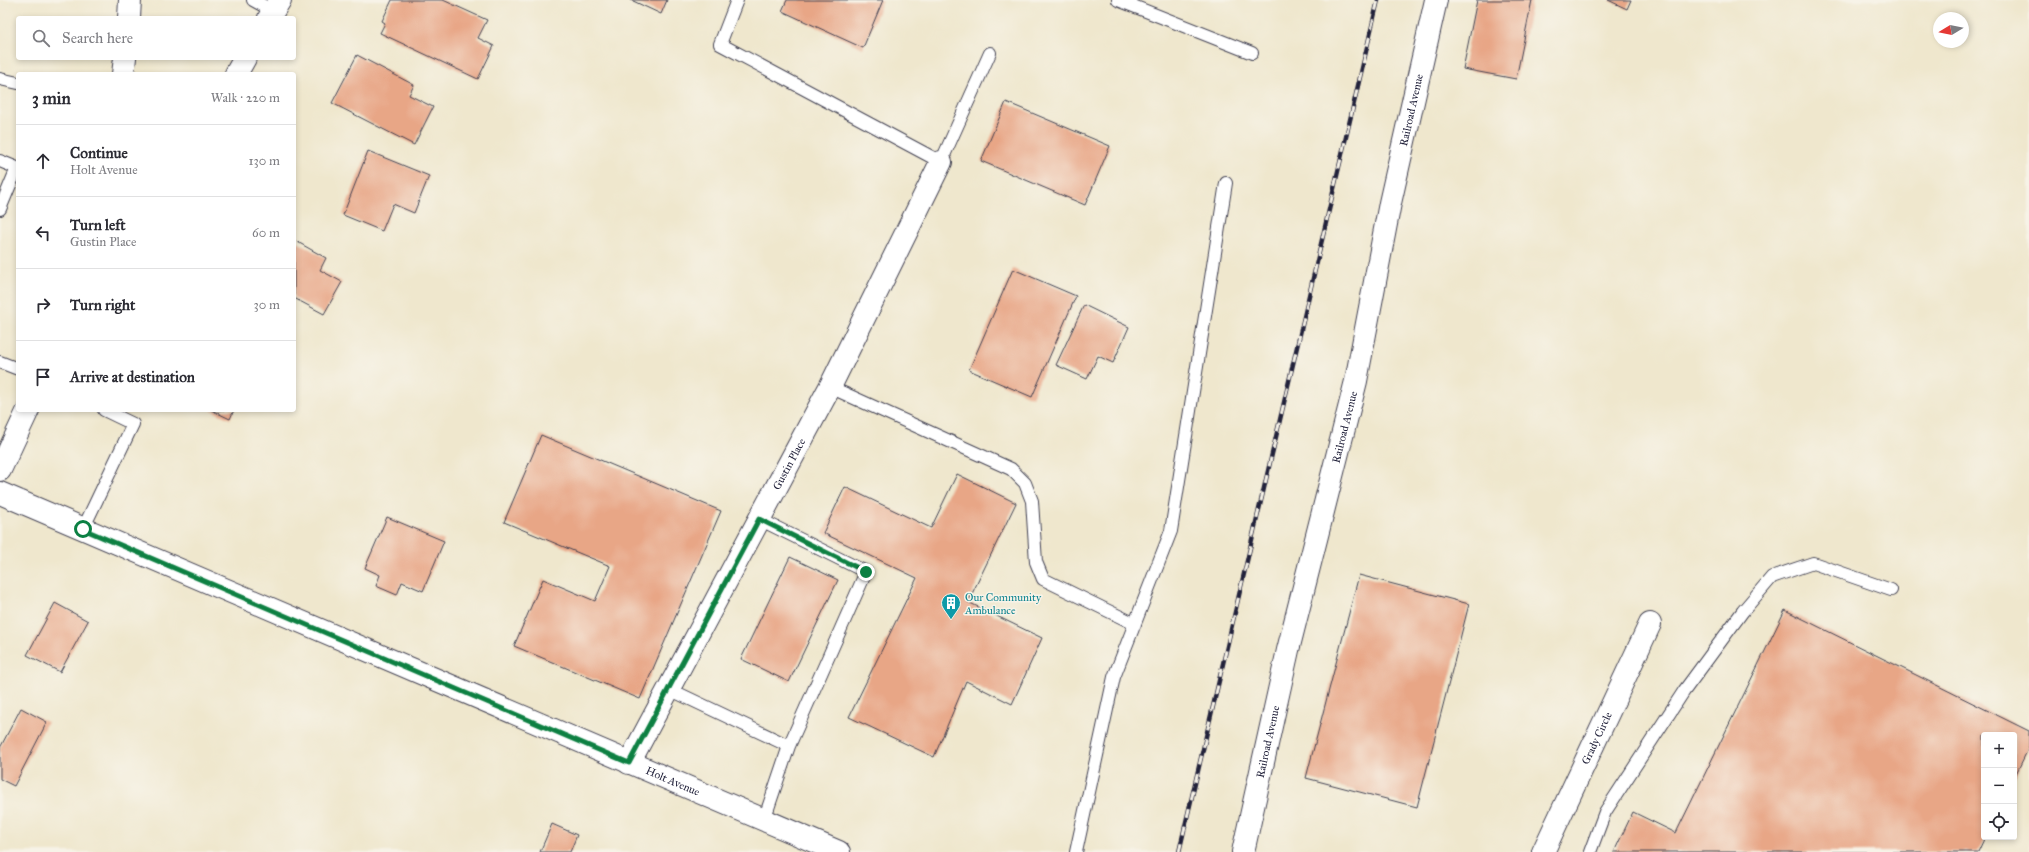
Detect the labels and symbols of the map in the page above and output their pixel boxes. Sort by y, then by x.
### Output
north arrow [1933,12,1969,48]
street label: Railroad Avenue [1397,72,1426,148]
street label: Railroad Avenue [1330,389,1360,464]
street label: Gustin Place [770,436,808,492]
route start [74,520,92,538]
route end [857,563,875,581]
place label: Our Community Ambulance [964,591,1042,617]
building icon: Our Community Ambulance [940,592,962,620]
street label: Railroad Avenue [1254,704,1283,779]
street label: Grady Circle [1579,709,1615,767]
street label: Holt Avenue [644,764,702,799]

